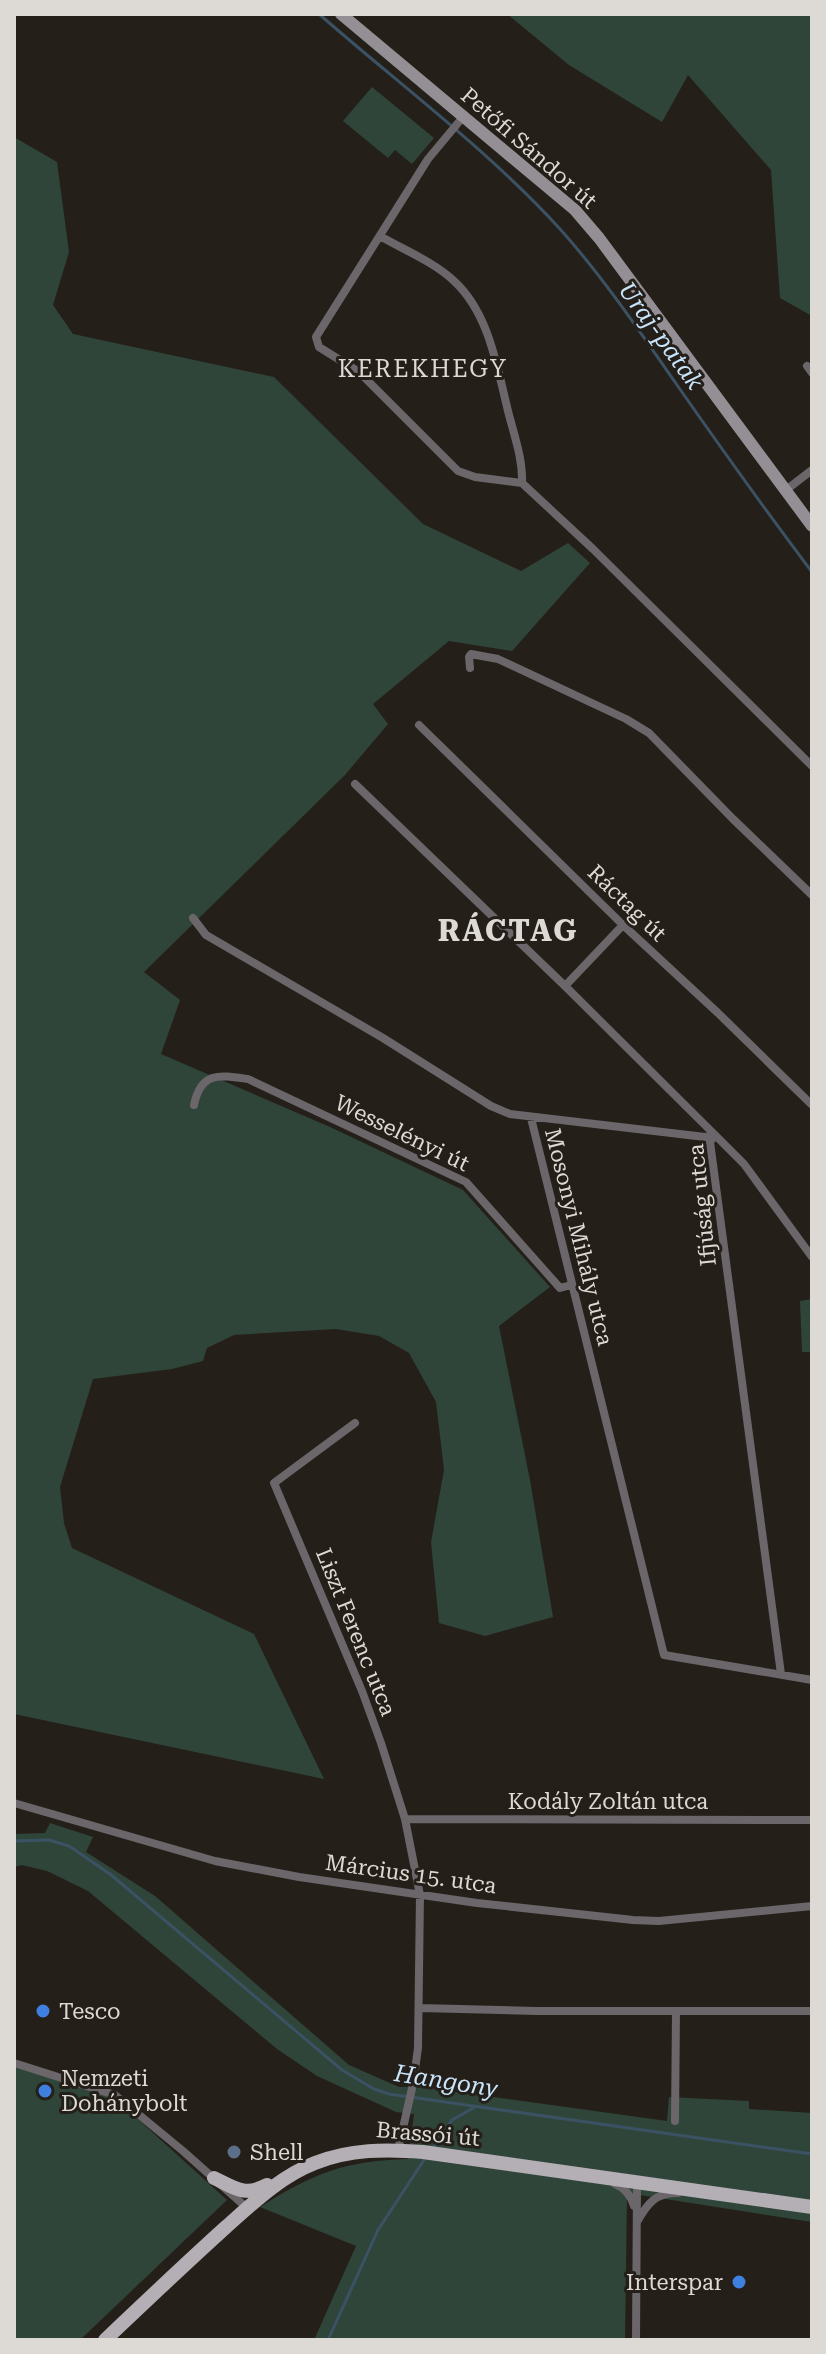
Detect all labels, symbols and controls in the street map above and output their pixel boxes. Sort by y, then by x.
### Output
street label: Petőfi Sándor út [456,82,602,214]
water label: Uraj-patak [613,277,709,395]
district label: KEREKHEGY [338,355,508,383]
street label: Ráctag út [583,860,671,946]
district label: RÁCTAG [438,912,578,948]
street label: Wesselényi út [331,1090,473,1176]
street label: Mosonyi Mihály utca [540,1126,618,1348]
street label: Ifjúság utca [683,1143,721,1267]
street label: Liszt Ferenc utca [311,1545,401,1719]
street label: Kodály Zoltán utca [508,1789,708,1814]
street label: Március 15. utca [324,1850,498,1898]
place label: Tesco [59,1999,121,2024]
marker: Tesco [34,2002,52,2020]
water label: Hangony [391,2059,500,2103]
place label: Nemzeti Dohánybolt [61,2066,187,2116]
marker: Nemzeti Dohánybolt [36,2082,54,2100]
street label: Brassói út [375,2117,481,2151]
place label: Shell [250,2140,304,2165]
marker: Shell [225,2143,243,2161]
place label: Interspar [626,2270,723,2295]
marker: Interspar [730,2273,748,2291]

